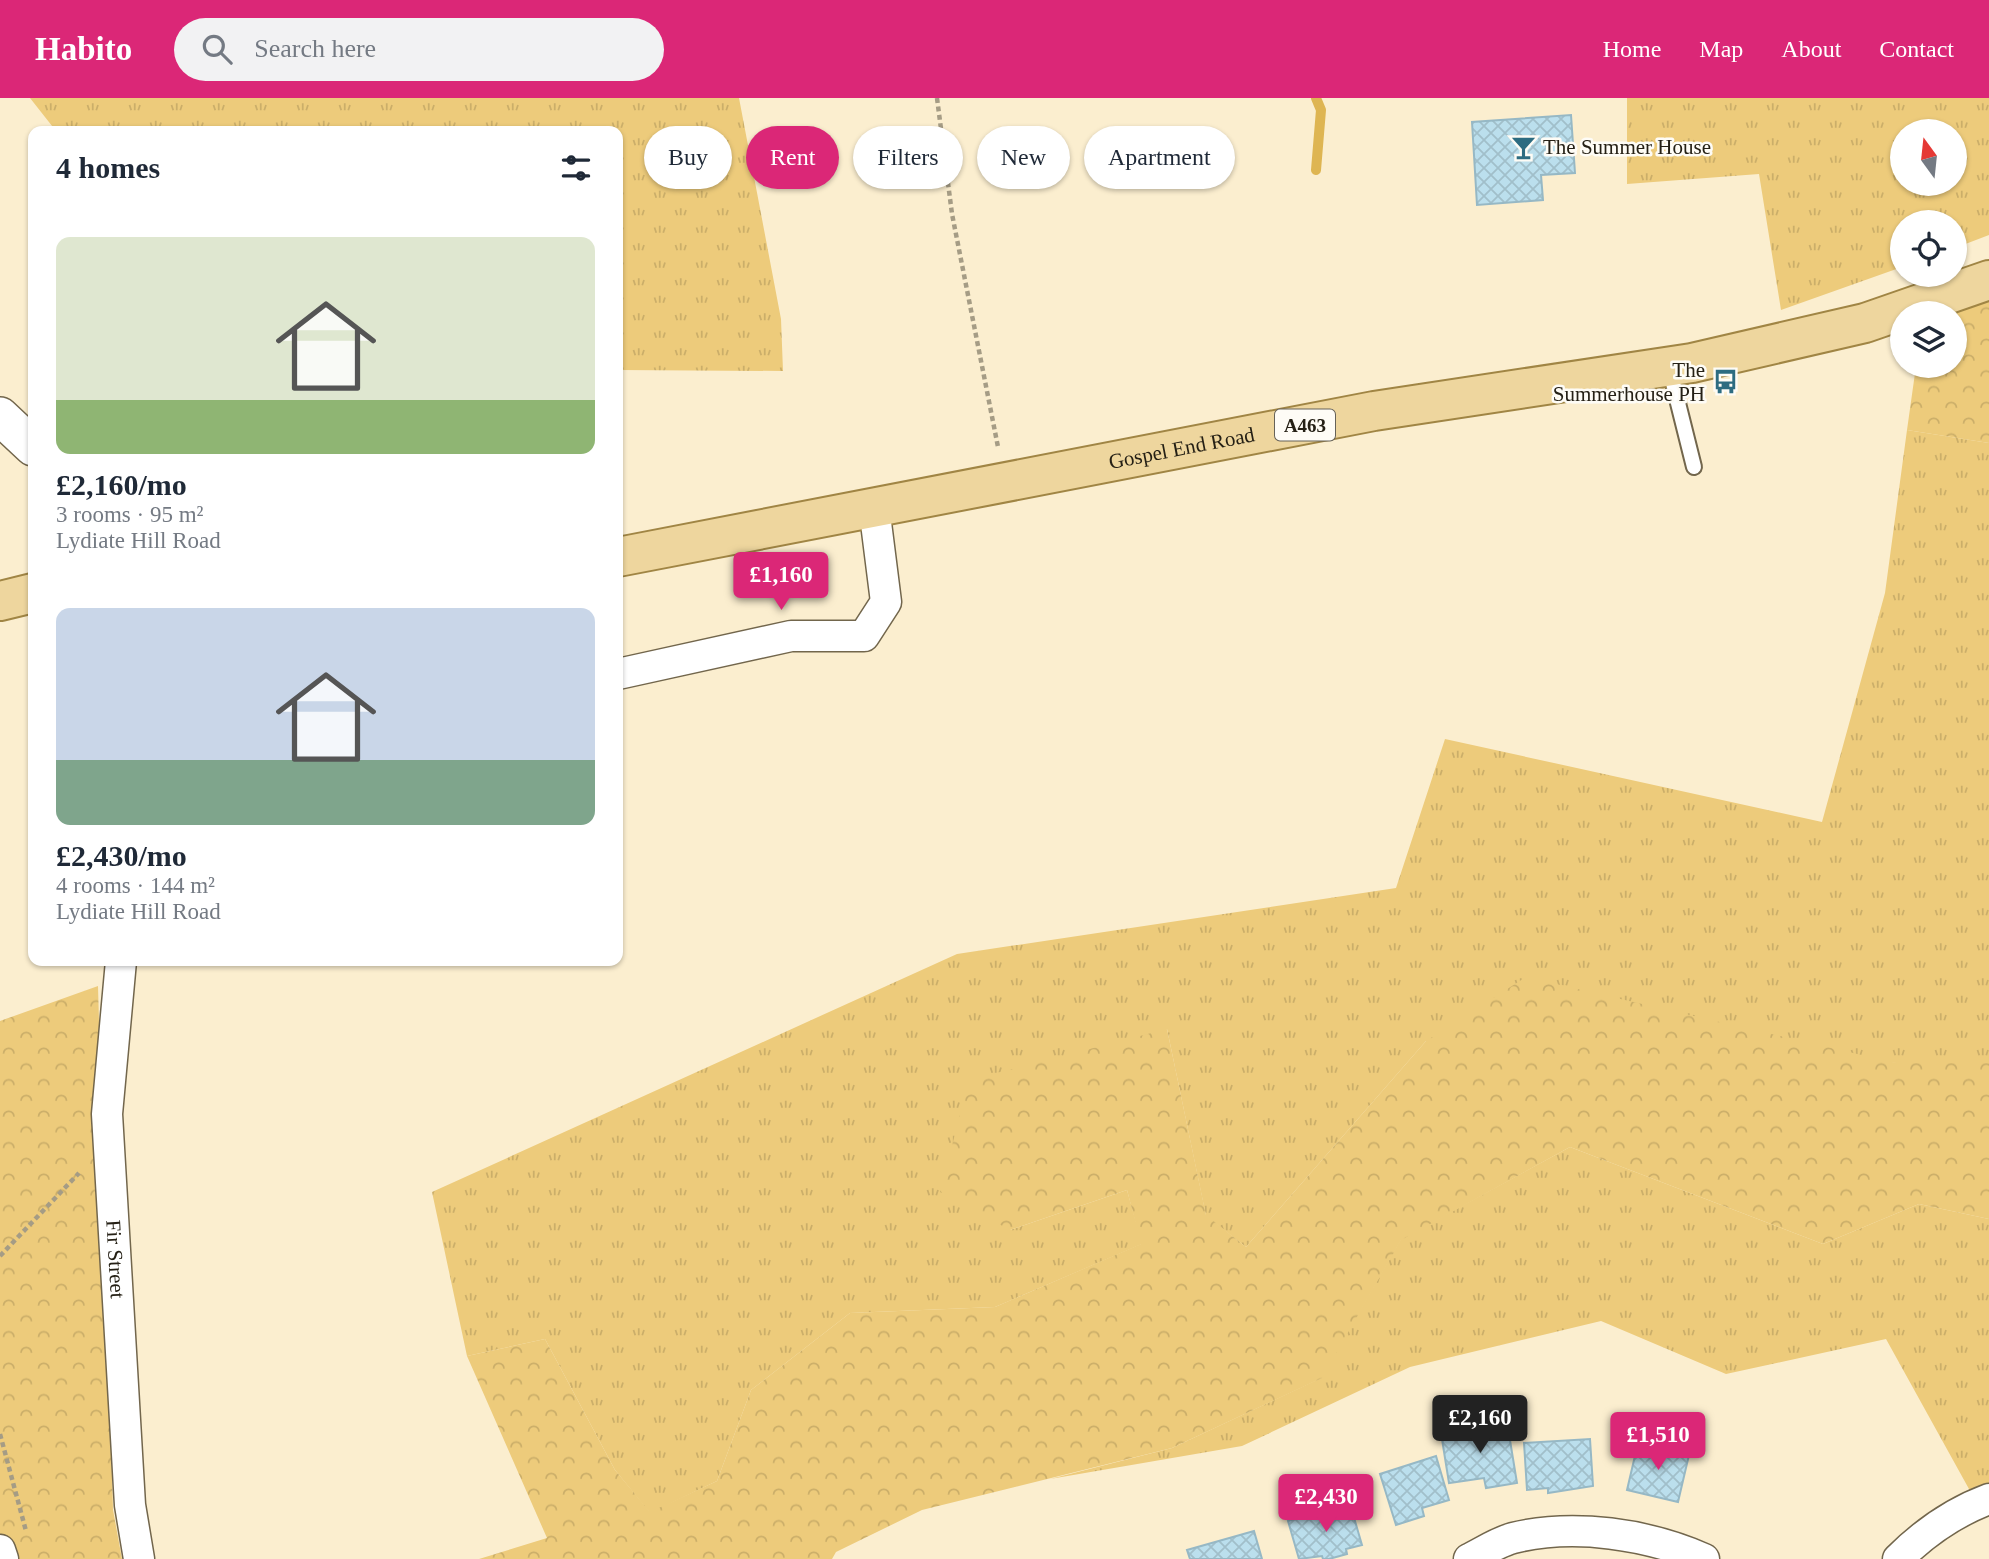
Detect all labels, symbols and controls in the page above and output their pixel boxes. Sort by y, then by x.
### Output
search box [174,18,664,81]
icon: search [198,30,236,68]
text: Habito [35,31,132,67]
text: Search here [254,34,376,63]
text: Home [1603,36,1661,62]
text: Map [1699,36,1743,62]
text: About [1781,36,1841,62]
text: Contact [1879,36,1954,62]
north arrow [1890,119,1967,196]
map controls [1890,119,1967,378]
chip: Buy [644,126,732,189]
chip: Rent [746,126,839,189]
chip: Filters [853,126,963,189]
chip: New [977,126,1070,189]
chip: Apartment [1084,126,1235,189]
bar icon: The Summer House [1509,133,1537,161]
place label: The Summer House [1543,135,1711,159]
icon: filters [557,149,595,187]
text: 4 homes [56,151,160,184]
button: locate [1890,210,1967,287]
icon: home [263,283,389,409]
button: layers [1890,301,1967,378]
place label: The Summerhouse PH [1553,358,1705,406]
bus stop icon: The Summerhouse PH [1711,368,1739,396]
road number: A463 [1275,410,1335,440]
street label: Gospel End Road [1107,422,1257,474]
text: £2,160/mo [56,468,187,501]
text: 3 rooms · 95 m² [56,502,203,527]
text: Lydiate Hill Road [56,528,221,553]
pin: £1,160 [724,552,838,612]
text: £1,160 [749,562,813,587]
icon: home [263,654,389,780]
text: £2,430/mo [56,839,187,872]
text: 4 rooms · 144 m² [56,873,215,898]
text: Lydiate Hill Road [56,899,221,924]
street label: Fir Street [101,1219,130,1299]
pin: £2,160 [1423,1396,1537,1455]
text: £2,160 [1448,1405,1512,1430]
pin: £1,510 [1601,1412,1715,1472]
text: £1,510 [1626,1422,1690,1447]
pin: £2,430 [1269,1474,1383,1534]
text: £2,430 [1294,1484,1358,1509]

